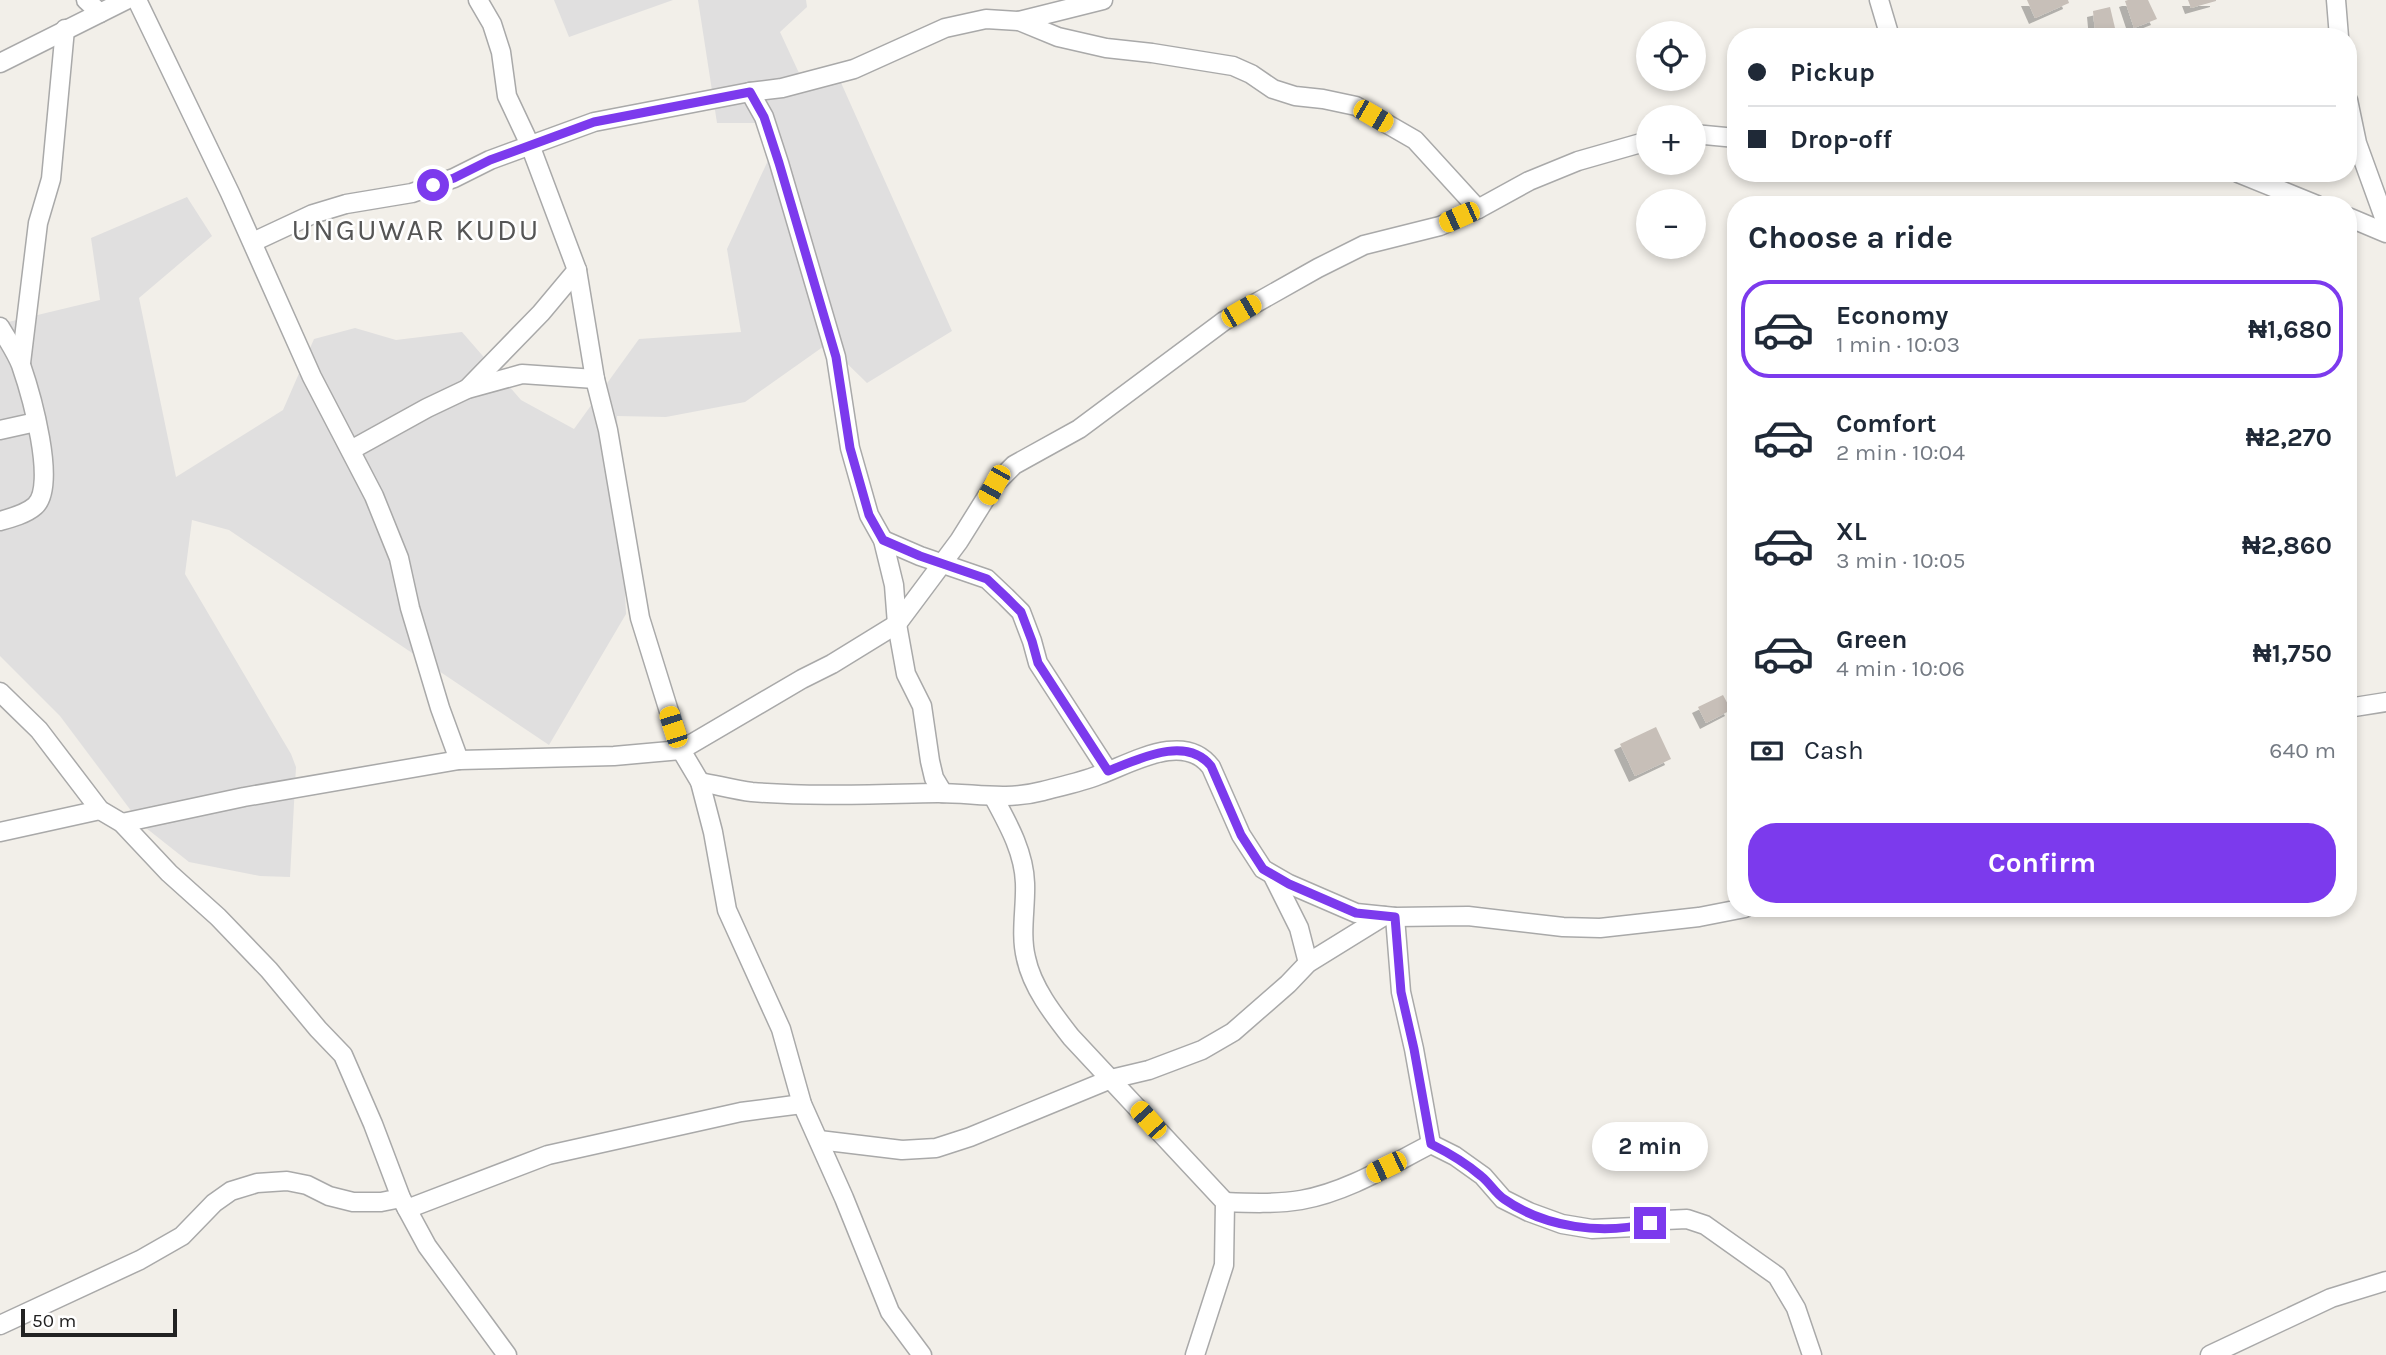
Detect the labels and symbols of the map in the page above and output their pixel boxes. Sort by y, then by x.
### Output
car [1350,96,1397,136]
route start [417,169,449,201]
car [1436,199,1483,235]
district label: UNGUWAR KUDU [292,212,540,248]
car [1218,291,1265,331]
car [975,462,1014,508]
car [657,704,690,750]
car [1127,1097,1170,1143]
callout: 2 min [1592,1122,1708,1170]
car [1363,1148,1410,1186]
route end [1634,1207,1666,1239]
scale bar [21,1306,177,1338]

